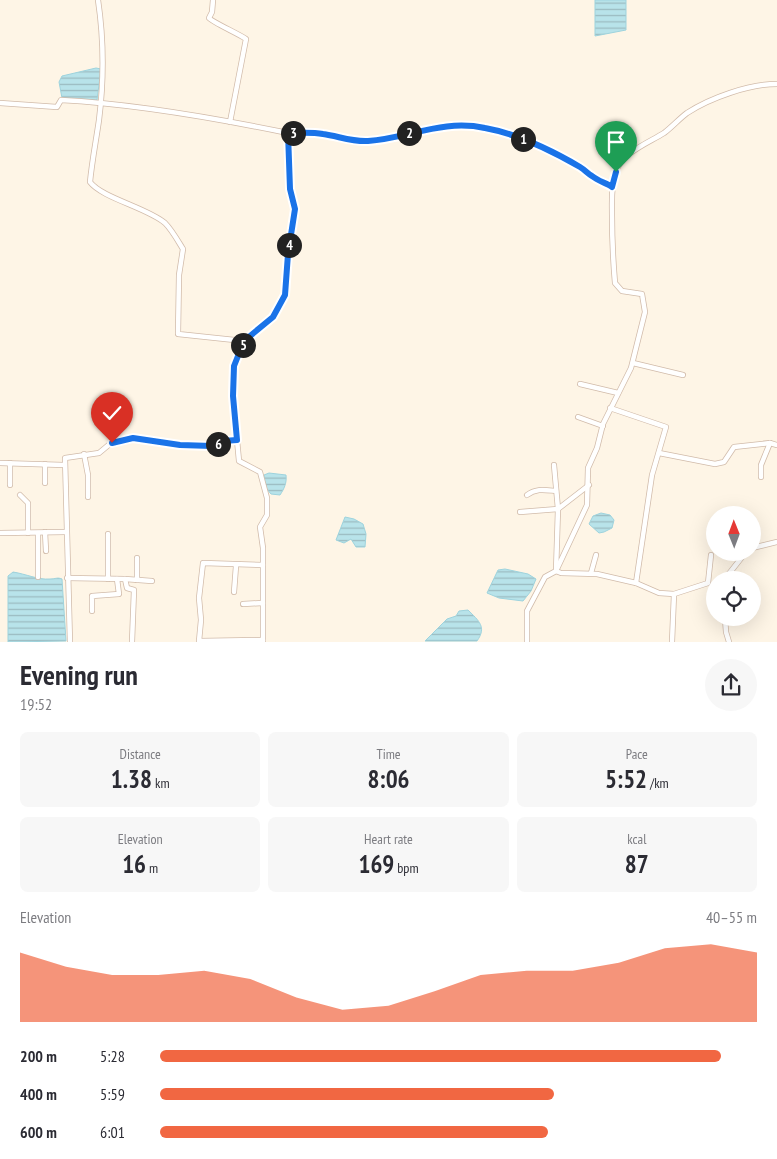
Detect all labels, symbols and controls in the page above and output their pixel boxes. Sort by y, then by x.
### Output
pin: 3 [280,120,306,146]
pin: 2 [396,120,422,146]
pin [595,121,637,172]
text: 3 [290,124,297,142]
text: 2 [406,124,413,142]
pin: 1 [510,126,536,152]
icon: arrive [602,128,630,156]
text: 1 [520,130,527,148]
pin: 4 [276,232,302,258]
text: 4 [286,236,293,254]
pin: 5 [230,332,256,358]
text: 5 [240,336,247,354]
pin [91,392,133,443]
icon: check [98,399,126,427]
pin: 6 [206,432,230,456]
text: 6 [215,435,222,453]
north arrow [706,506,761,561]
map controls [706,506,761,626]
button: locate [706,571,761,626]
text: Evening run [20,656,138,693]
button: share [705,659,757,711]
text: 19:52 [20,694,52,714]
text: Distance [120,745,161,763]
text: Time [376,745,401,763]
text: Pace [626,745,648,763]
text: 1.38 [111,763,152,795]
text: 8:06 [367,763,410,795]
text: 5:52 [605,763,647,795]
text: km [152,774,170,792]
text: /km [647,774,669,792]
text: Elevation [118,830,163,848]
text: Heart rate [364,830,413,848]
text: kcal [627,830,646,848]
text: 16 [122,848,146,880]
text: 169 [358,848,394,880]
text: 87 [625,848,649,880]
text: m [146,859,158,877]
text: bpm [394,859,419,877]
text: Elevation [20,907,71,927]
text: 40–55 m [706,907,757,927]
text: 200 m [20,1046,57,1066]
text: 5:28 [100,1046,125,1066]
text: 400 m [20,1084,57,1104]
text: 5:59 [100,1084,125,1104]
text: 600 m [20,1122,57,1142]
text: 6:01 [100,1122,125,1142]

